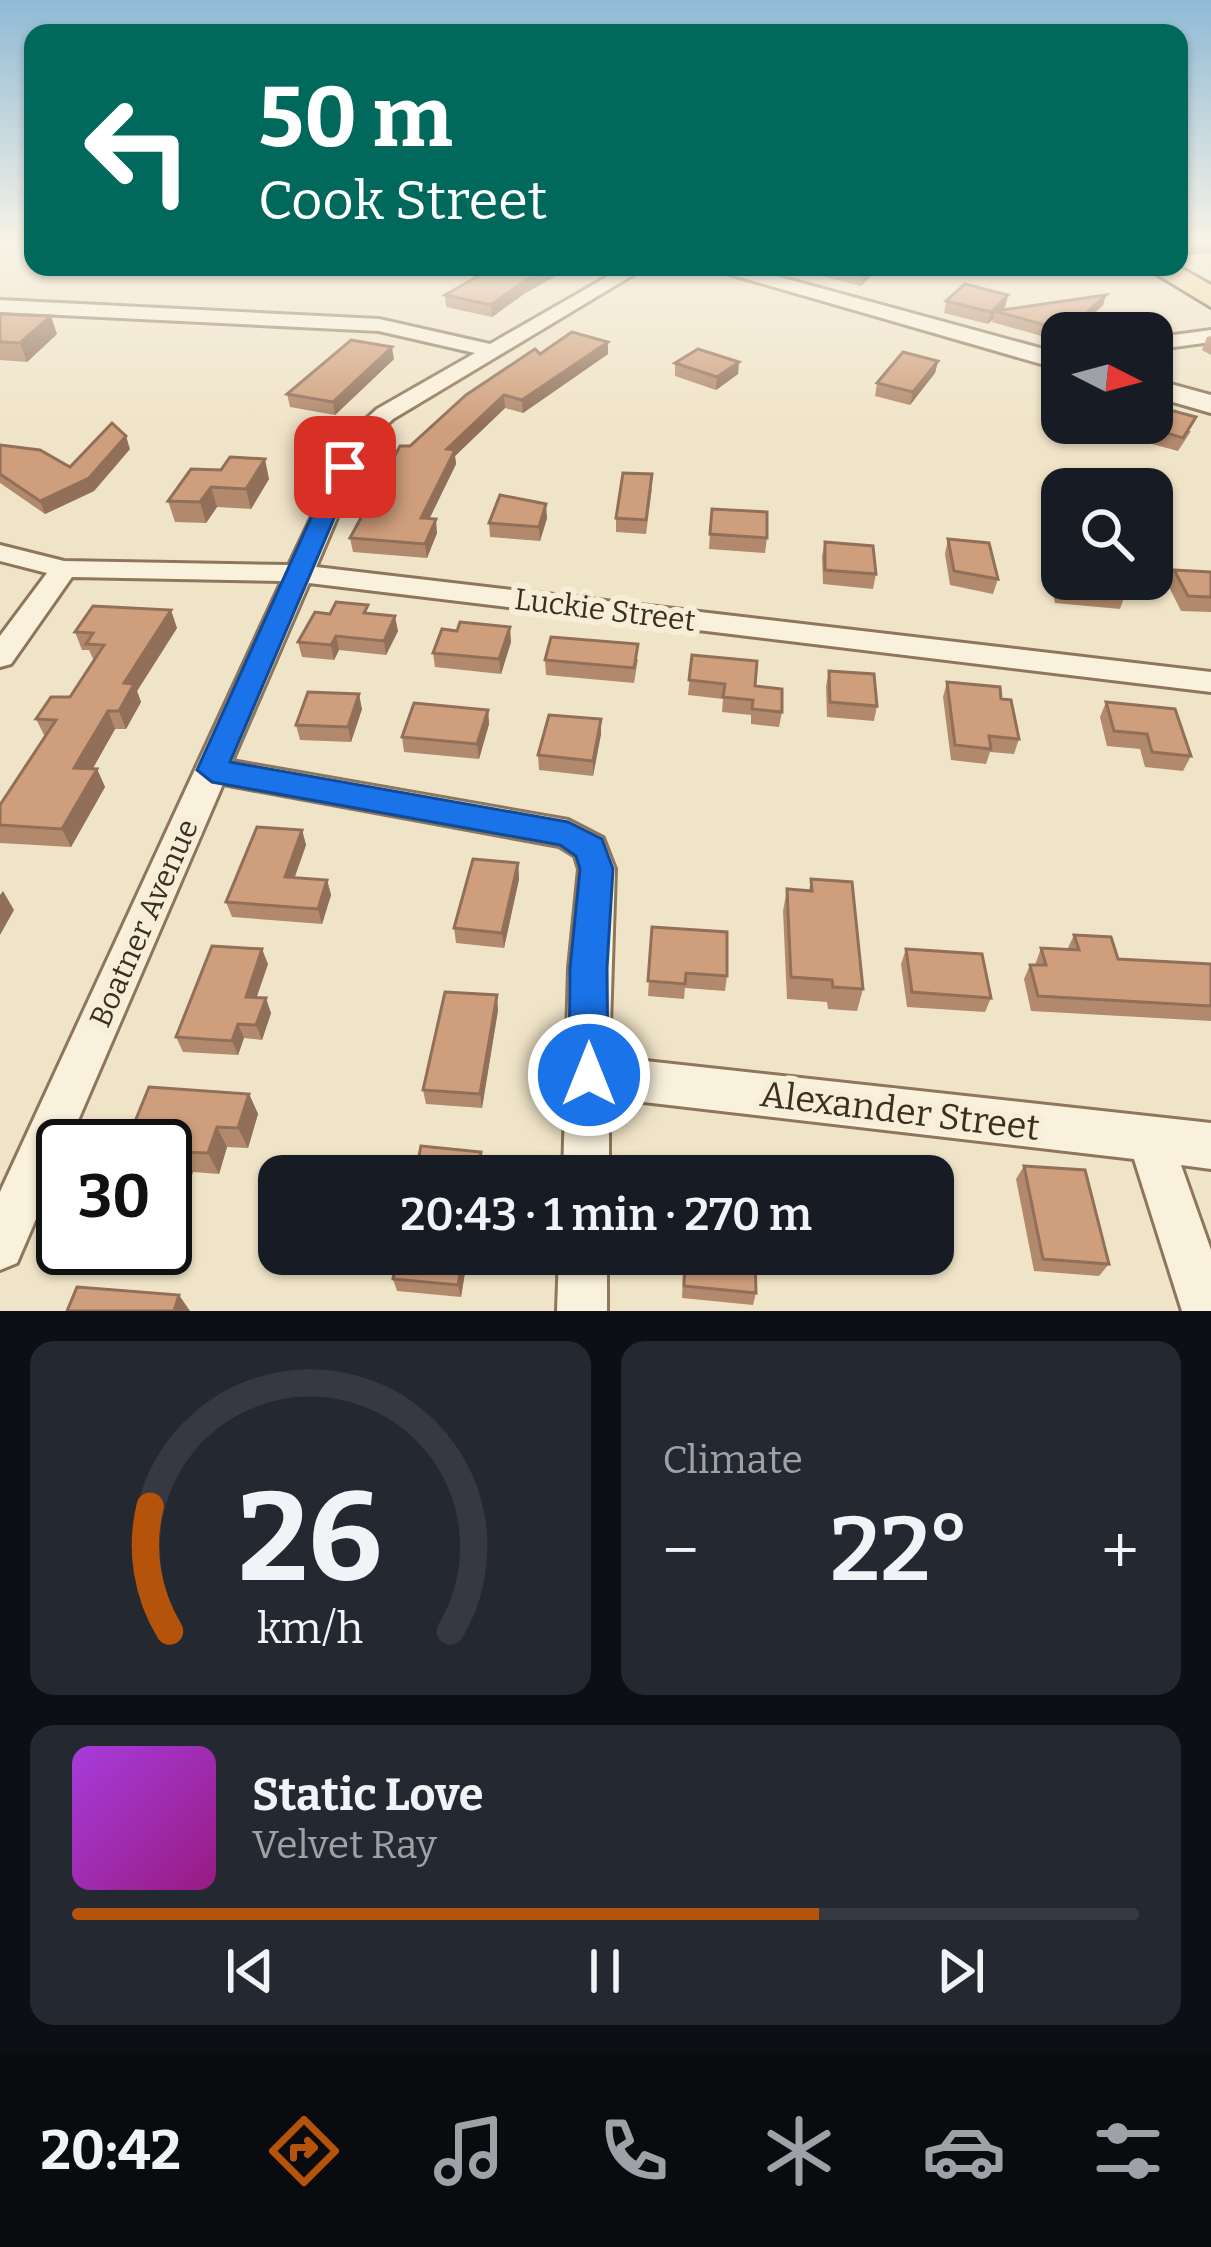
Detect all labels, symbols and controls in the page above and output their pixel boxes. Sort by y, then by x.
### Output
text: 50 m [258,67,453,168]
icon: left [60,72,216,228]
text: Cook Street [258,169,547,233]
north arrow [1041,312,1173,444]
map controls [1041,312,1173,600]
pin [294,416,396,518]
icon: arrive [312,434,378,500]
button: search [1041,468,1173,600]
street label: Luckie Street [512,581,698,639]
street label: Boatner Avenue [82,814,206,1032]
position arrow [526,1012,652,1138]
street label: Alexander Street [758,1072,1042,1150]
speed limit sign: 30 [36,1119,192,1275]
text: 20:43 · 1 min · 270 m [400,1188,812,1242]
text: Climate [663,1437,803,1483]
text: 26 [238,1463,382,1613]
text: 22° [830,1496,970,1604]
text: − [663,1511,699,1590]
text: + [1101,1511,1139,1590]
text: km/h [257,1603,363,1654]
text: Static Love [252,1768,484,1822]
text: Velvet Ray [252,1822,437,1868]
icon: previous [217,1938,283,2004]
icon: pause [572,1938,638,2004]
icon: next [928,1938,994,2004]
icon: directions [262,2109,346,2193]
icon: music [427,2109,511,2193]
icon: phone [592,2109,676,2193]
icon: climate [757,2109,841,2193]
icon: car [922,2109,1006,2193]
icon: filters [1086,2109,1170,2193]
text: 20:42 [40,2119,181,2183]

